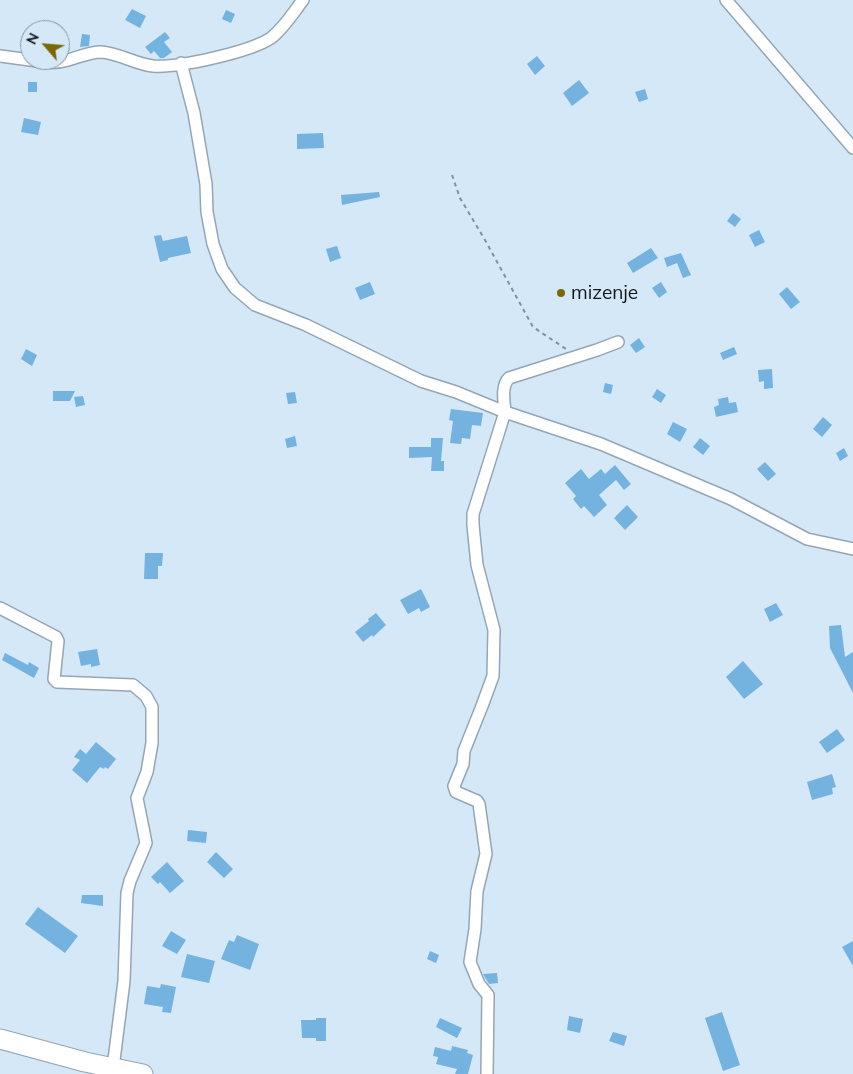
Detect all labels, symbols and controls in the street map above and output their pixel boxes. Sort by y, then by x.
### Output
north arrow [20,20,70,70]
text: N [22,30,43,47]
place label: mizenje [571,282,638,304]
marker: mizenje [555,287,567,299]

